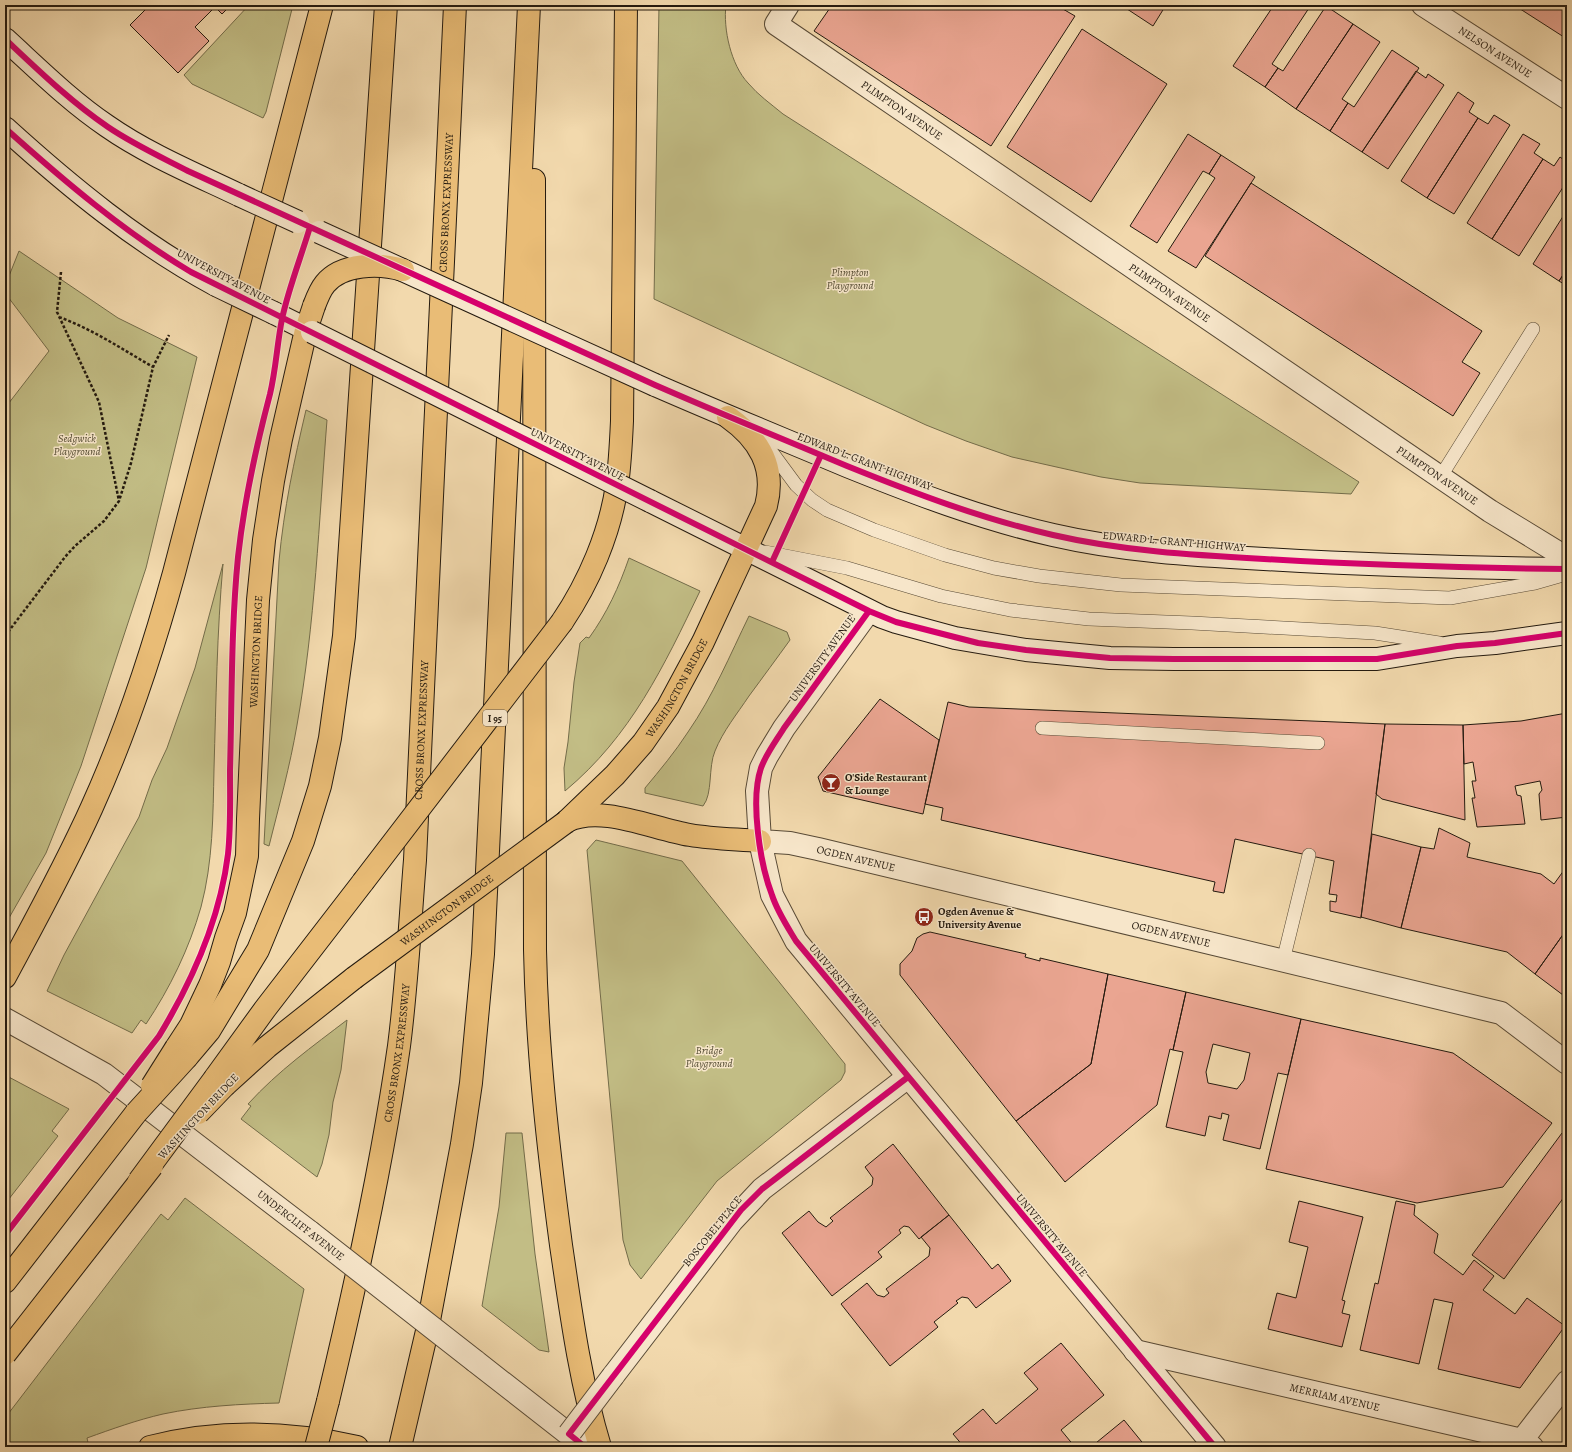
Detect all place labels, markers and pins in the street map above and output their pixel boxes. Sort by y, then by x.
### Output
place label: O'Side Restaurant & Lounge [845,770,927,798]
bar icon: O'Side Restaurant & Lounge [820,772,842,794]
place label: Ogden Avenue & University Avenue [938,904,1021,932]
bus stop icon: Ogden Avenue & University Avenue [913,906,935,928]

